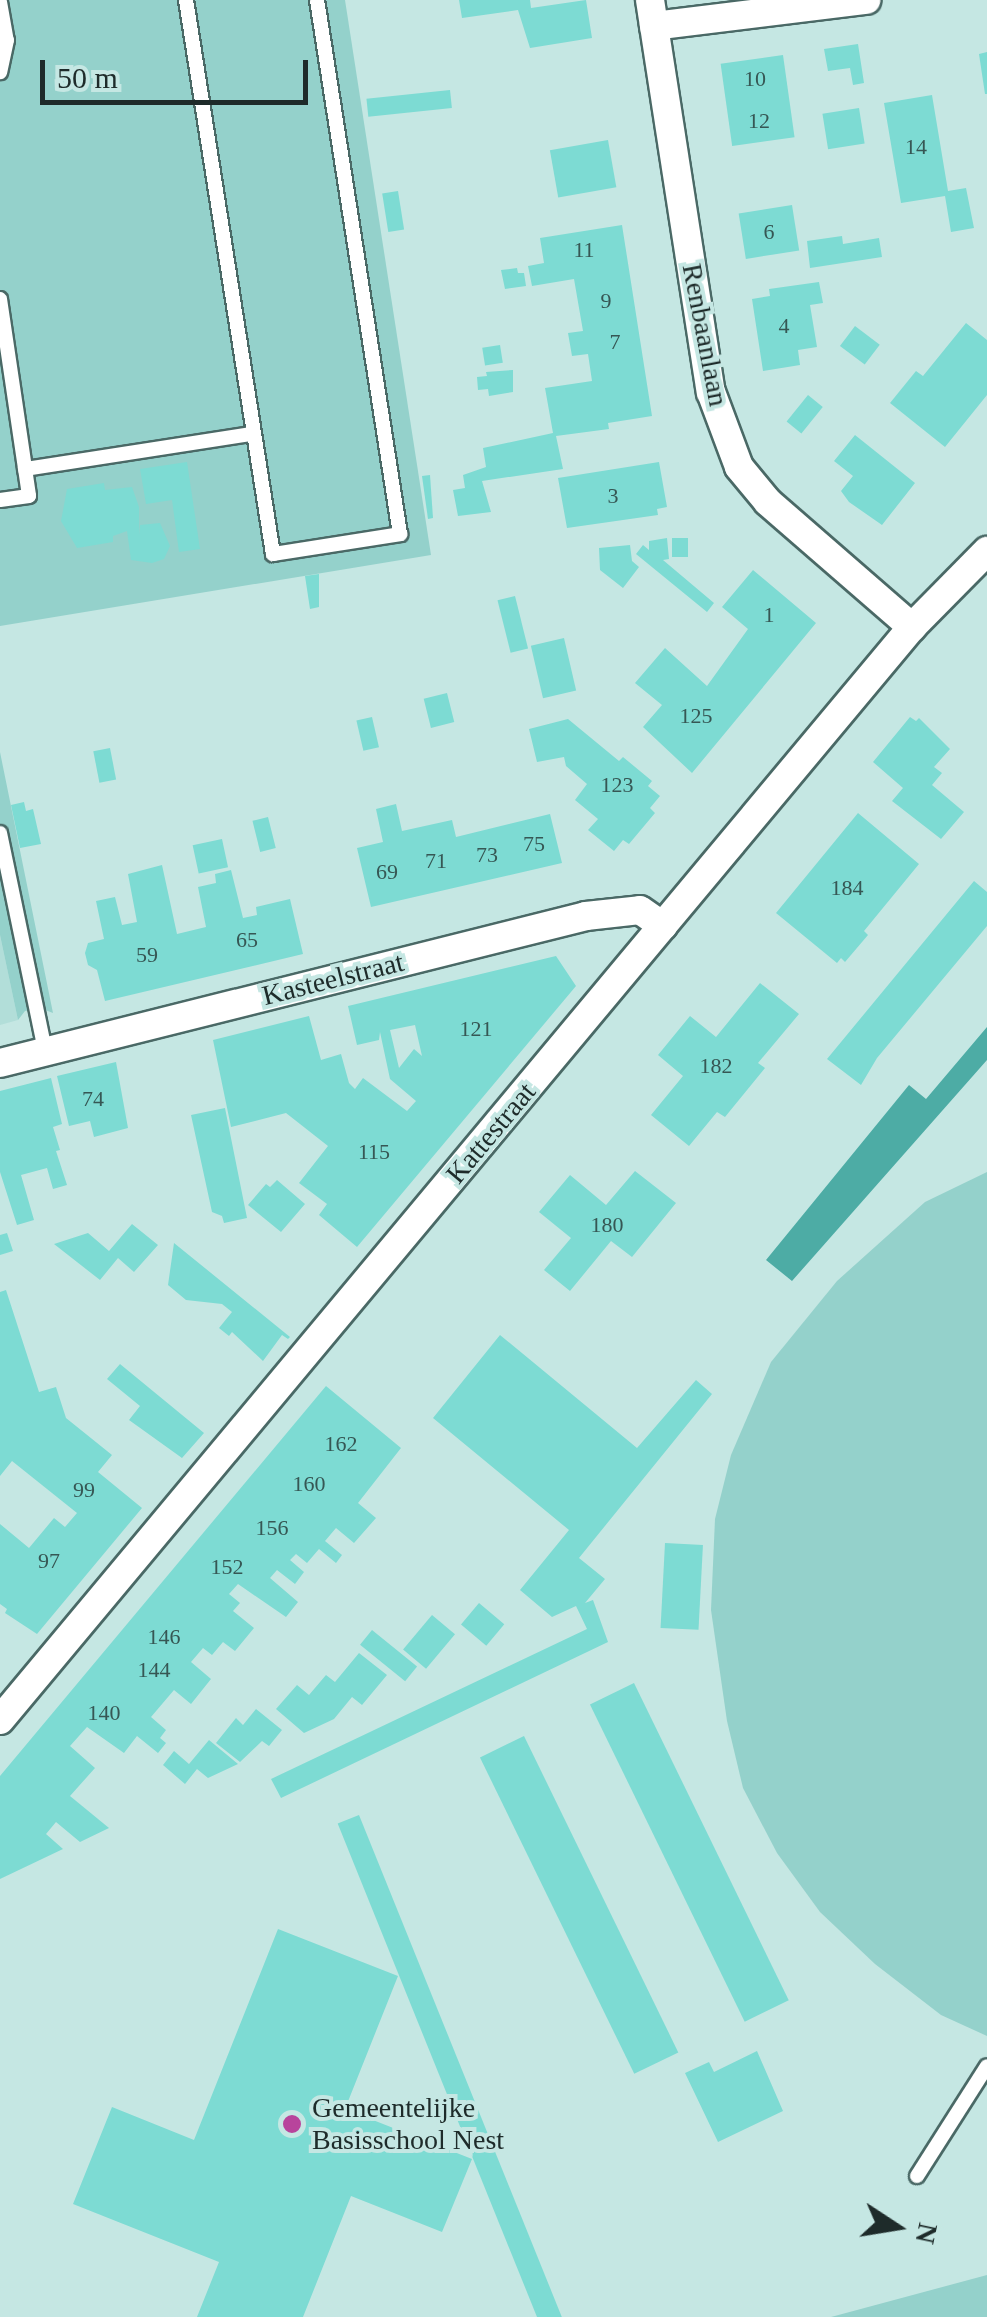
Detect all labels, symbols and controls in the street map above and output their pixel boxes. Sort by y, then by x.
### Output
scale bar [45,40,312,102]
text: 50 m [57,61,118,94]
house number: 10 [744,66,766,92]
house number: 12 [748,108,770,134]
house number: 14 [905,134,927,160]
house number: 6 [764,219,774,245]
house number: 11 [573,237,595,263]
street label: Renbaanlaan [675,261,735,409]
house number: 9 [600,288,612,314]
house number: 4 [779,313,790,339]
house number: 7 [610,329,620,355]
house number: 3 [608,483,618,509]
house number: 1 [764,602,774,628]
house number: 125 [679,703,712,729]
house number: 123 [600,772,634,798]
house number: 75 [523,831,545,857]
house number: 73 [476,842,498,868]
house number: 71 [425,848,447,874]
house number: 69 [376,859,398,885]
house number: 184 [830,875,864,901]
house number: 65 [236,927,258,953]
house number: 59 [136,942,158,968]
street label: Kasteelstraat [259,945,407,1013]
house number: 121 [460,1016,492,1042]
house number: 182 [699,1053,732,1079]
street label: Kattestraat [439,1076,543,1190]
house number: 74 [82,1086,104,1112]
house number: 115 [358,1139,390,1165]
house number: 180 [590,1212,624,1238]
house number: 162 [324,1431,358,1457]
house number: 160 [292,1471,326,1497]
house number: 99 [73,1477,95,1503]
house number: 156 [256,1515,288,1541]
house number: 97 [38,1548,60,1574]
house number: 152 [210,1554,243,1580]
house number: 146 [147,1624,180,1650]
house number: 144 [138,1657,170,1683]
house number: 140 [88,1700,120,1726]
place label: Gemeentelijke Basisschool Nest [312,2091,504,2157]
marker: Gemeentelijke Basisschool Nest [281,2113,303,2135]
north arrow [847,2177,947,2277]
text: N [910,2220,944,2246]

